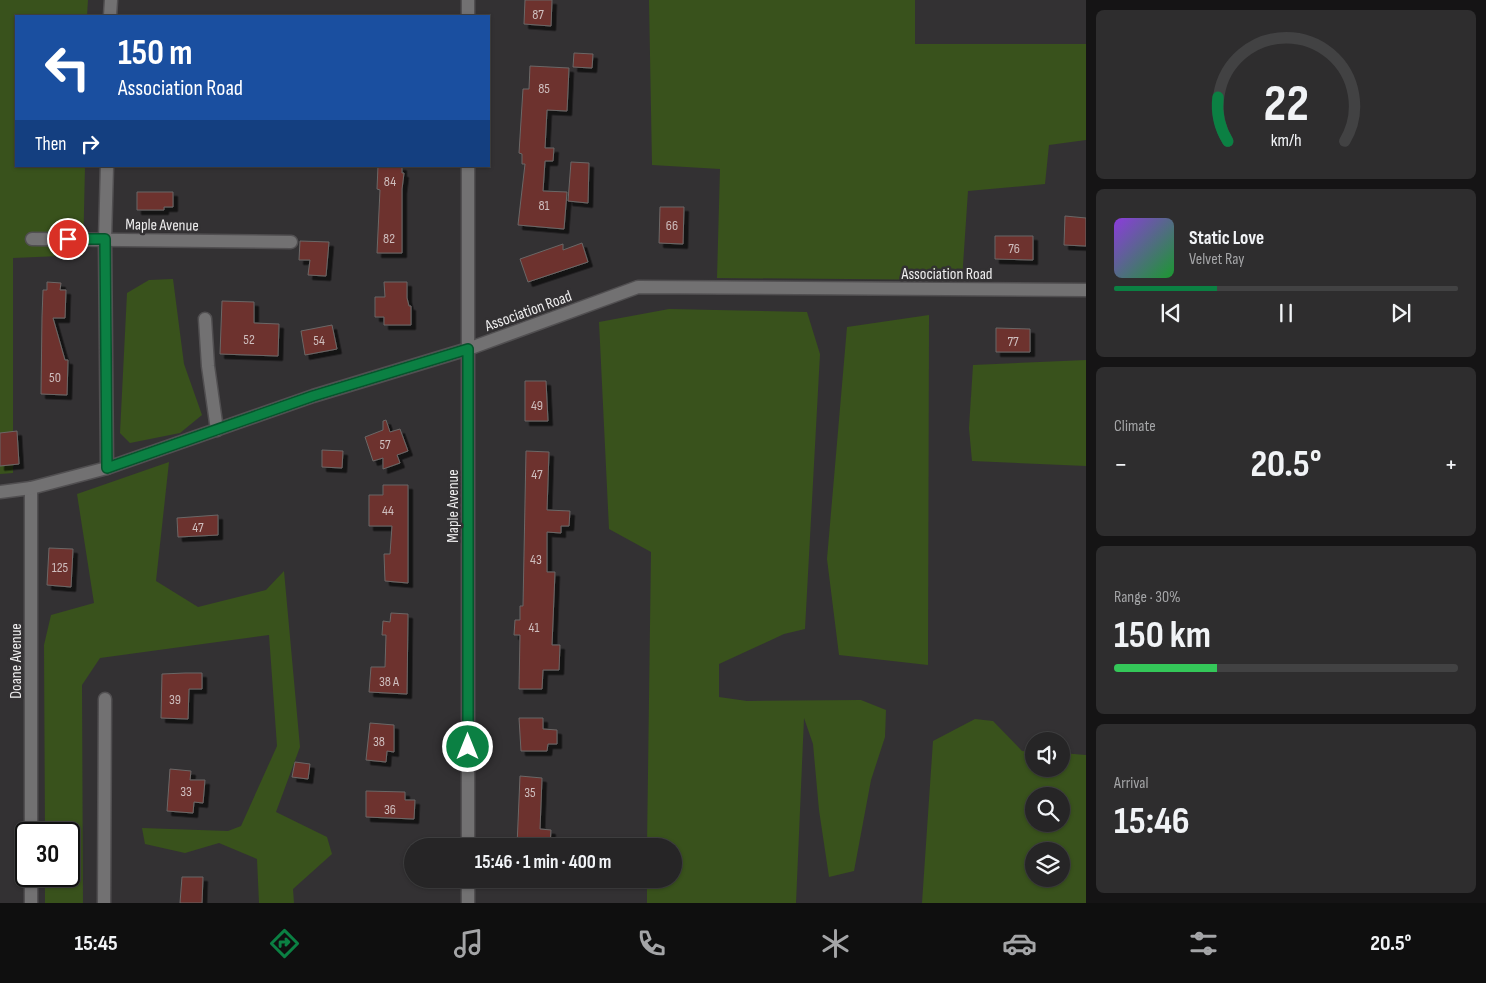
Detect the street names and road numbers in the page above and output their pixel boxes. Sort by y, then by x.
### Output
street label: Maple Avenue [125,215,199,236]
street label: Association Road [901,265,992,284]
street label: Association Road [482,287,574,336]
street label: Maple Avenue [444,469,463,543]
street label: Doane Avenue [7,623,26,699]

